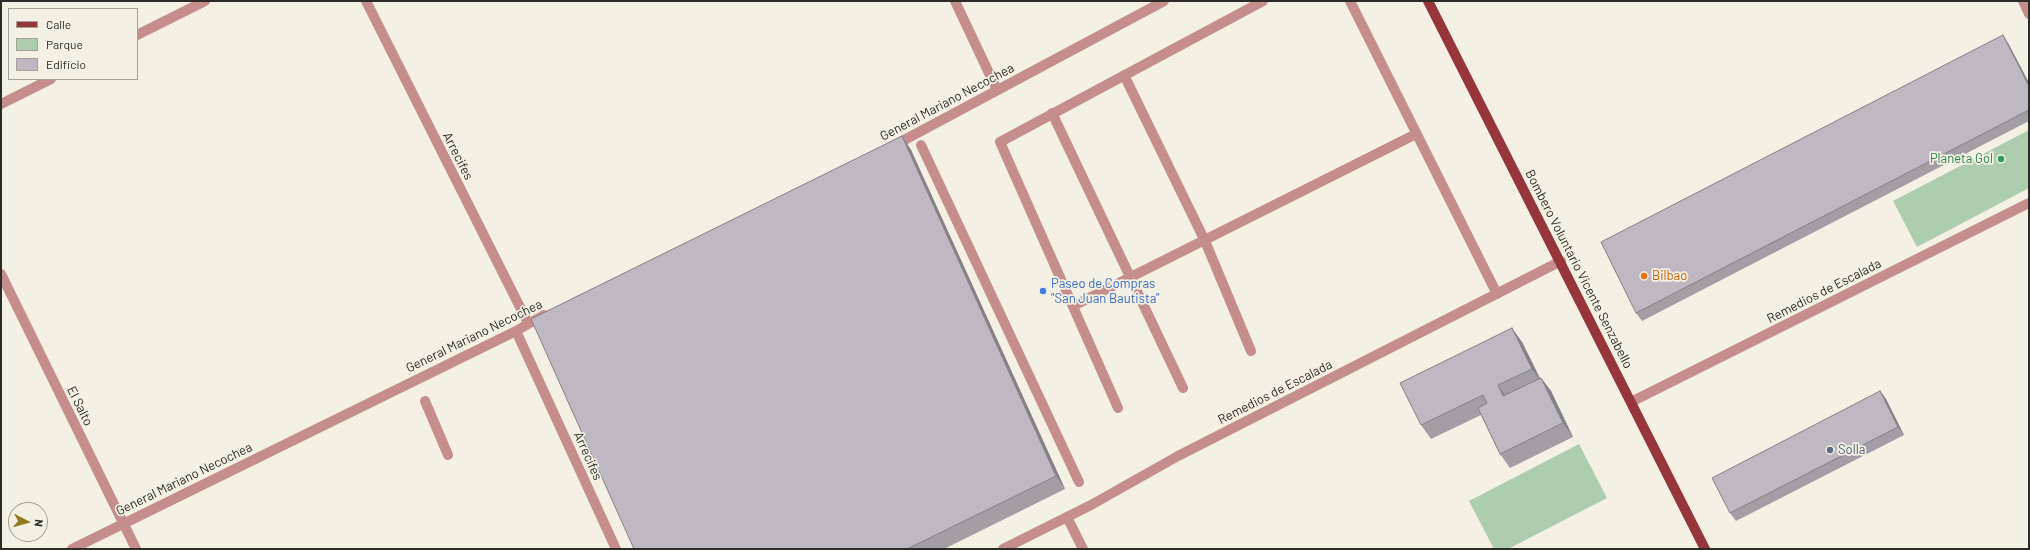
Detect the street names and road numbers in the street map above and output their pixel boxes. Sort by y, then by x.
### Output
street label: General Mariano Necochea [877,60,1017,144]
street label: Arrecifes [439,130,477,182]
street label: Bombero Voluntario Vicente Senzabello [1522,167,1636,371]
street label: Remedios de Escalada [1764,255,1884,327]
street label: General Mariano Necochea [403,296,545,376]
street label: Remedios de Escalada [1215,356,1335,428]
street label: El Salto [64,384,96,428]
street label: Arrecifes [570,429,606,483]
street label: General Mariano Necochea [113,439,255,519]

